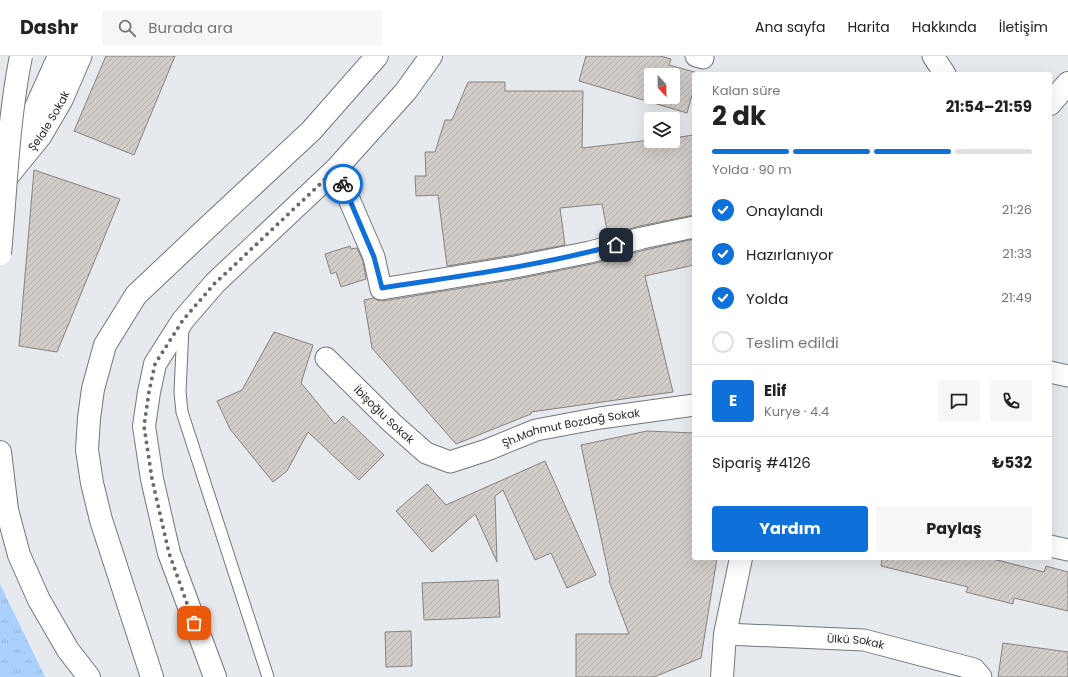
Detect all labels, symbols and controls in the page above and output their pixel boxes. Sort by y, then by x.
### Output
search box [102,10,382,46]
text: Dashr [20,14,78,41]
icon: search [116,17,138,39]
text: Burada ara [148,17,233,38]
text: Ana sayfa [755,17,825,37]
text: Harita [847,17,890,37]
text: Hakkında [912,17,977,37]
text: İletişim [999,17,1048,37]
north arrow [644,68,680,104]
map controls [644,68,680,148]
text: Kalan süre [712,81,780,100]
street label: Şelale Sokak [24,88,73,154]
text: 21:54–21:59 [946,96,1032,117]
text: 2 dk [712,98,766,134]
button: layers [644,112,680,148]
text: Yolda · 90 m [712,160,792,179]
courier [323,164,363,204]
icon: bike [332,173,354,195]
icon: check [712,199,734,221]
text: Onaylandı [746,200,823,221]
text: 21:26 [1002,200,1032,219]
pin [599,228,633,262]
icon: home [605,234,627,256]
icon: check [712,243,734,265]
text: Hazırlanıyor [746,244,833,265]
text: 21:33 [1002,244,1032,263]
icon: check [712,287,734,309]
text: Yolda [746,288,788,309]
text: 21:49 [1001,288,1032,307]
text: Teslim edildi [746,332,839,353]
text: Elif [764,380,786,401]
button: chat [938,380,980,422]
button: phone [990,380,1032,422]
street label: İbişoğlu Sokak [350,382,418,447]
text: E [729,390,737,411]
text: Kurye · 4.4 [764,402,829,421]
street label: Şh.Mahmut Bozdağ Sokak [499,405,641,451]
text: Sipariş #4126 [712,452,811,473]
text: ₺532 [992,452,1032,473]
button: Yardım [712,506,868,552]
button: Paylaş [876,506,1032,552]
pin [177,606,211,640]
icon: bag [183,612,205,634]
street label: Ülkü Sokak [827,630,887,653]

